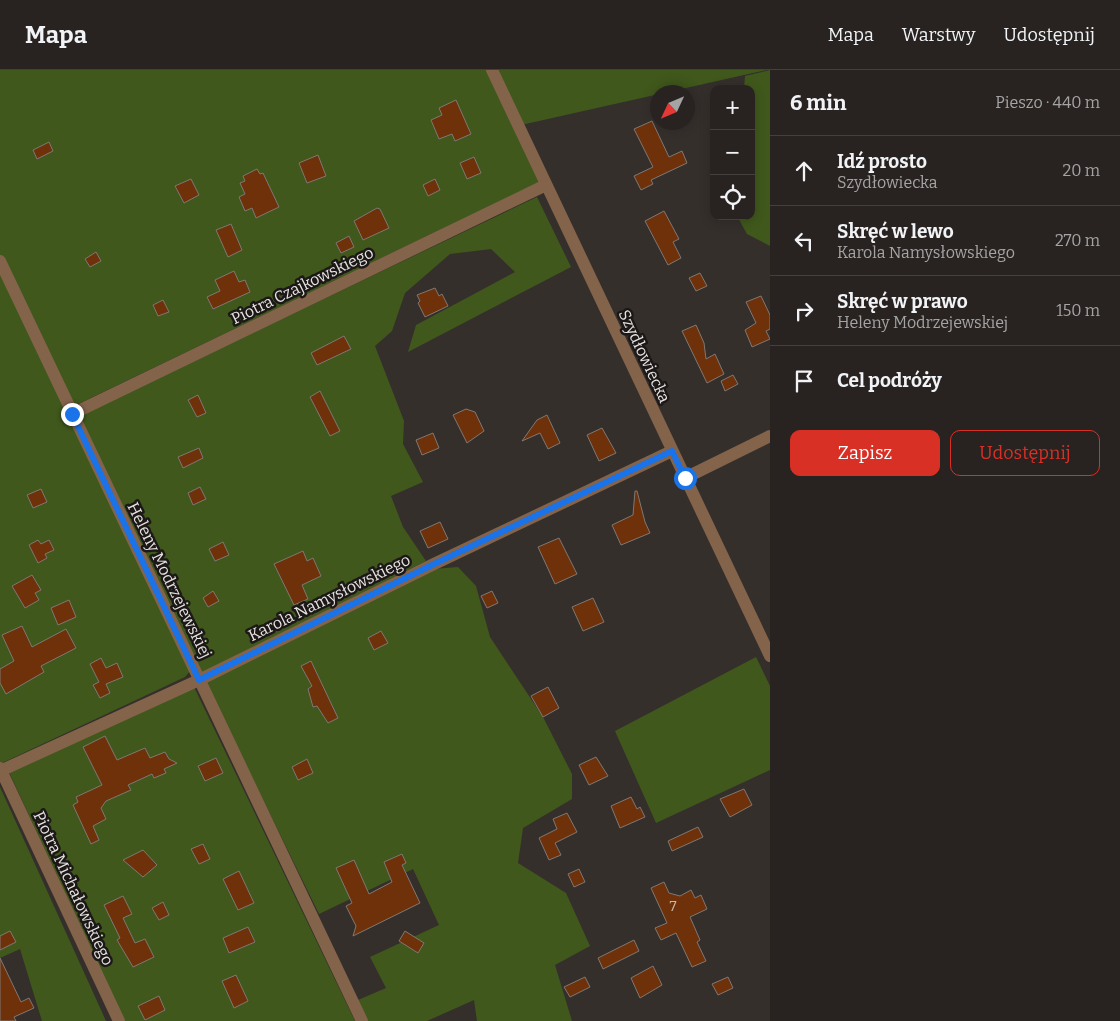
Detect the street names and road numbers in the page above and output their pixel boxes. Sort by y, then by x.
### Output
street label: Piotra Czajkowskiego [228,243,377,328]
street label: Szydłowiecka [615,307,674,406]
street label: Heleny Modrzejewskiej [124,499,216,661]
street label: Karola Namysłowskiego [245,550,413,645]
street label: Piotra Michałowskiego [29,808,118,968]

